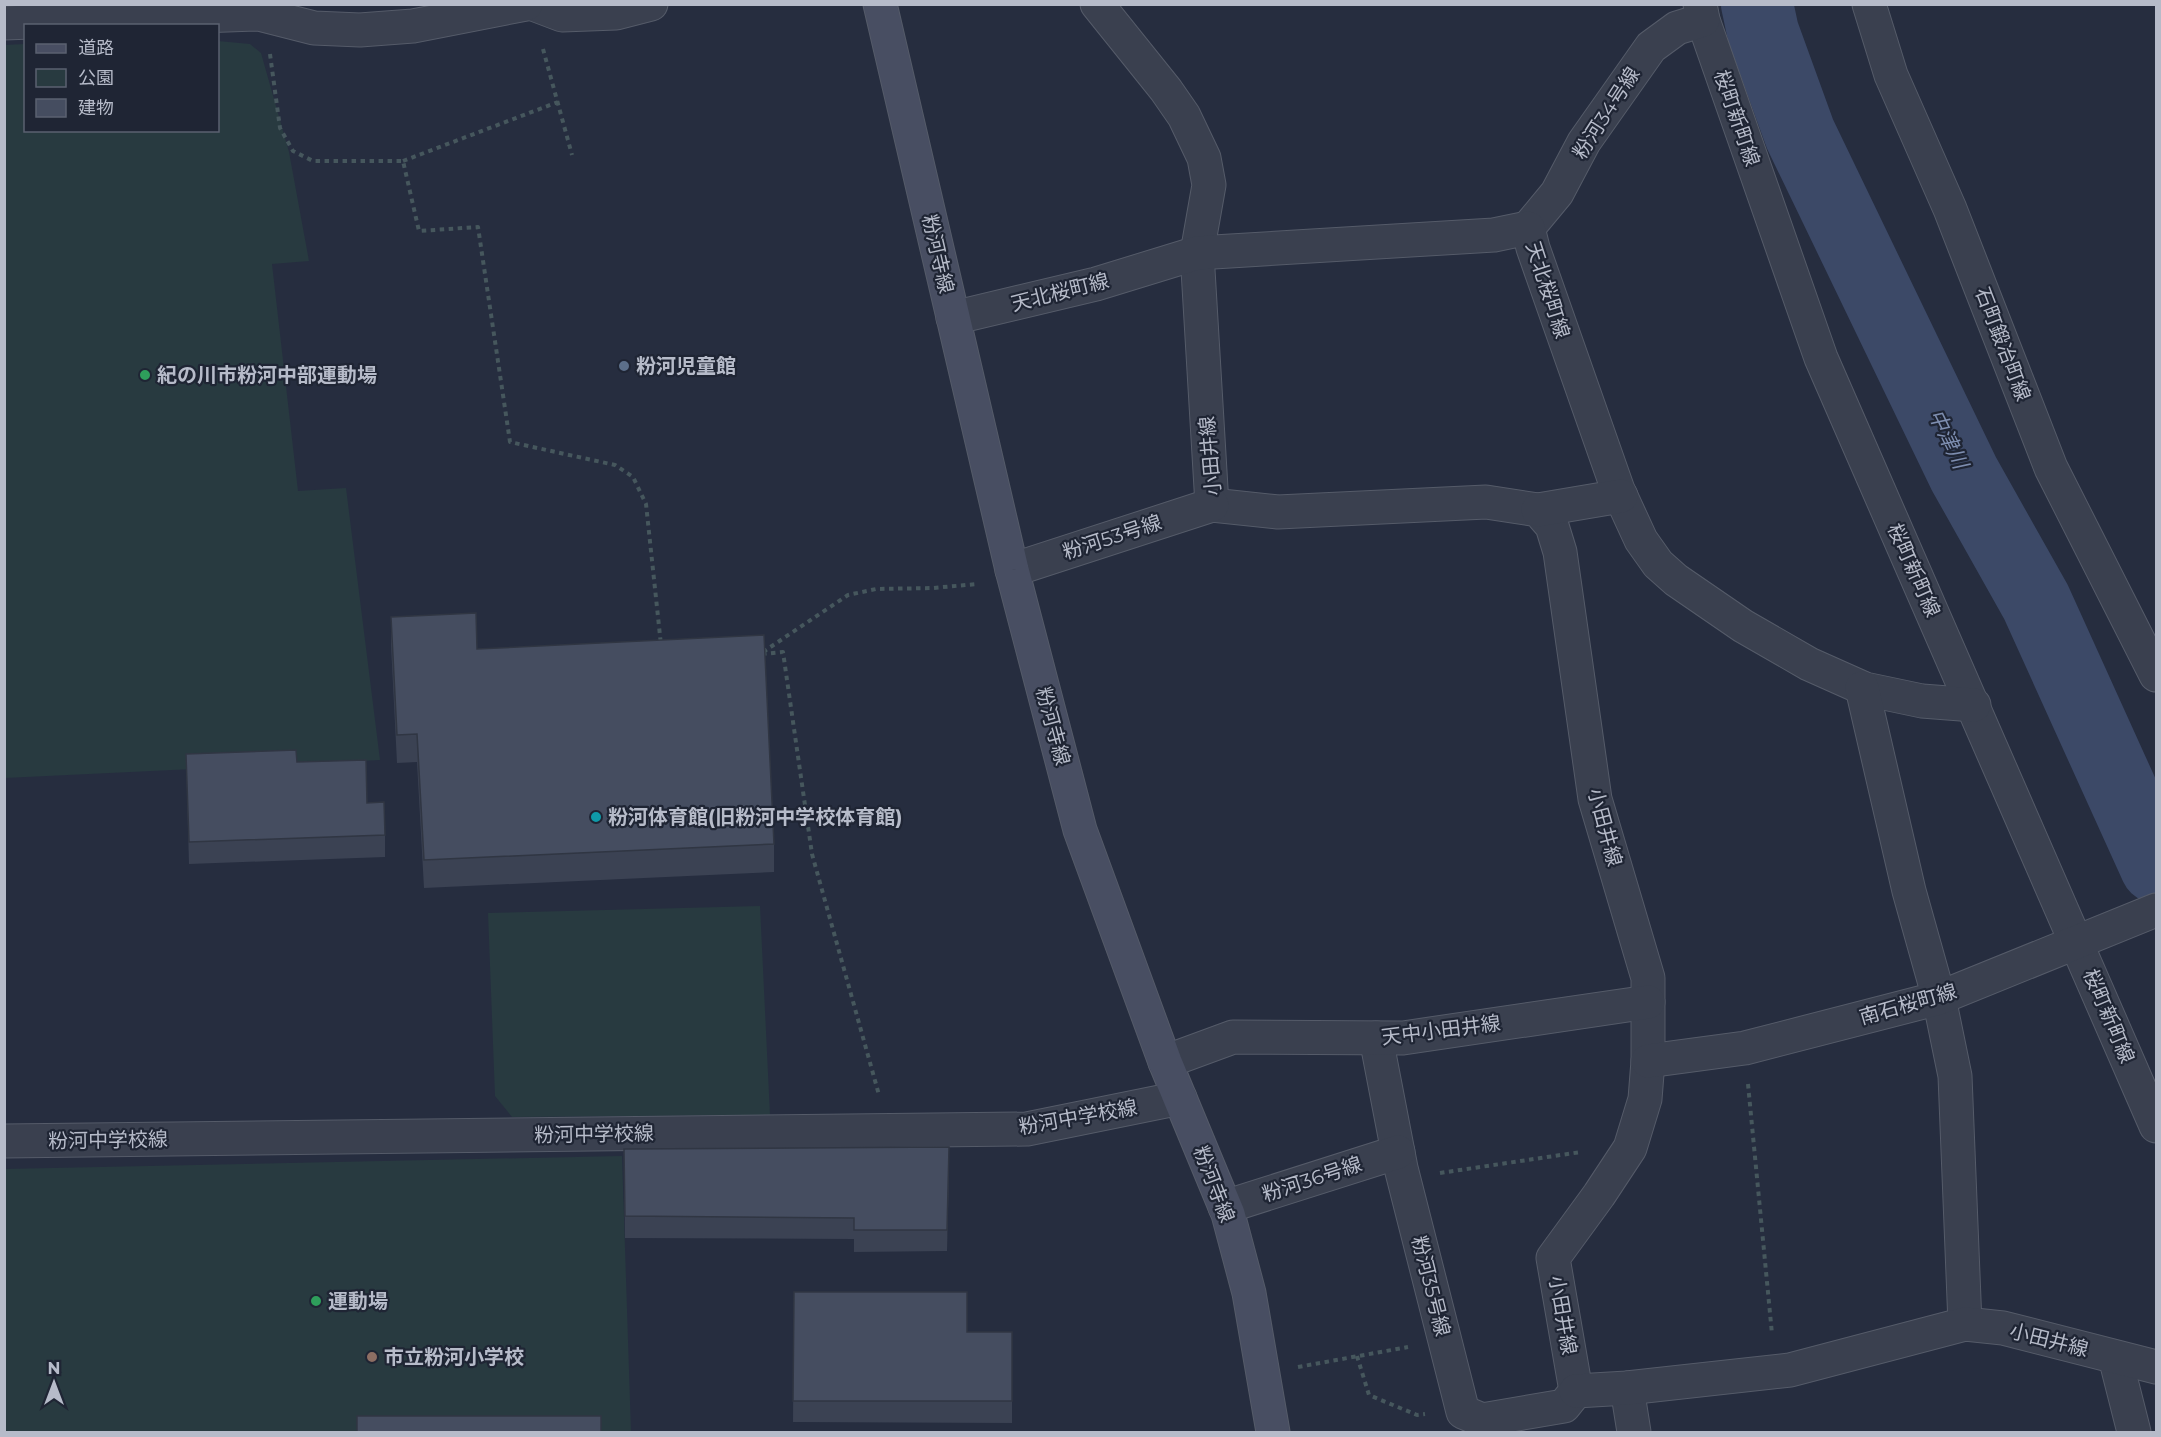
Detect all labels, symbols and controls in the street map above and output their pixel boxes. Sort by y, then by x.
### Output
legend [24,24,219,132]
text: 道路 [78,37,114,59]
street label: 粉河34号線 [1567,63,1645,163]
text: 公園 [78,67,114,89]
street label: 桜町新町線 [1709,67,1765,169]
text: 建物 [78,97,114,119]
street label: 粉河寺線 [917,212,959,296]
street label: 天北桜町線 [1521,239,1575,341]
street label: 天北桜町線 [1009,268,1111,316]
street label: 石町鍛冶町線 [1970,284,2036,404]
place label: 粉河児童館 [636,354,736,378]
marker: 粉河児童館 [617,359,631,373]
place label: 紀の川市粉河中部運動場 [157,363,377,387]
marker: 紀の川市粉河中部運動場 [138,368,152,382]
water label: 中津川 [1923,405,1974,474]
street label: 小田井線 [1195,415,1225,497]
street label: 粉河53号線 [1060,510,1164,564]
street label: 桜町新町線 [1883,519,1945,621]
street label: 粉河寺線 [1031,684,1075,768]
street label: 小田井線 [1583,785,1627,869]
place label: 粉河体育館(旧粉河中学校体育館) [608,805,902,829]
marker: 粉河体育館(旧粉河中学校体育館) [589,810,603,824]
street label: 桜町新町線 [2078,965,2140,1067]
street label: 南石桜町線 [1857,979,1959,1029]
street label: 天中小田井線 [1380,1011,1502,1049]
street label: 粉河中学校線 [1017,1095,1139,1139]
street label: 粉河中学校線 [534,1121,654,1147]
street label: 粉河中学校線 [48,1127,168,1153]
street label: 粉河寺線 [1188,1142,1240,1226]
street label: 粉河36号線 [1259,1152,1365,1206]
street label: 粉河35号線 [1407,1233,1455,1339]
street label: 小田井線 [1544,1274,1582,1356]
place label: 運動場 [328,1289,388,1313]
marker: 運動場 [309,1294,323,1308]
street label: 小田井線 [2007,1319,2091,1361]
place label: 市立粉河小学校 [384,1345,524,1369]
marker: 市立粉河小学校 [365,1350,379,1364]
north arrow [24,1353,84,1413]
text: N [48,1359,60,1378]

